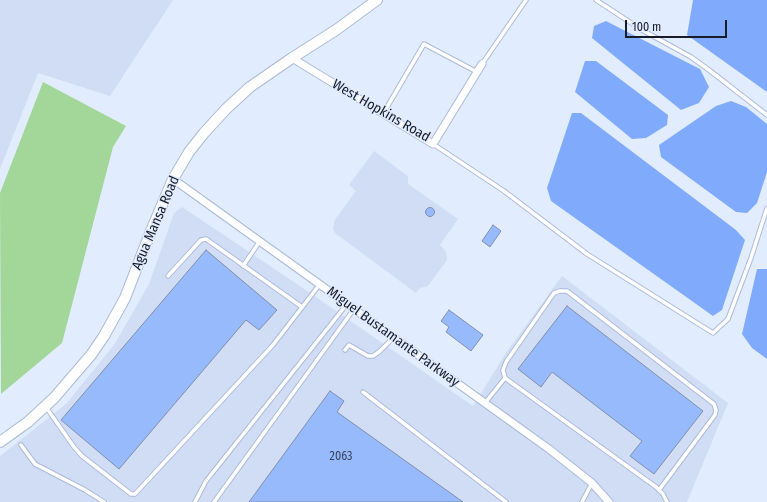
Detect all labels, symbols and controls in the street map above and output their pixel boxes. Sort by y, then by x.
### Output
scale bar [627,12,729,38]
text: 100 m [632,20,661,34]
street label: West Hopkins Road [329,76,433,146]
street label: Agua Mansa Road [129,173,183,273]
street label: Miguel Bustamante Parkway [323,283,463,391]
house number: 2063 [330,450,352,464]

